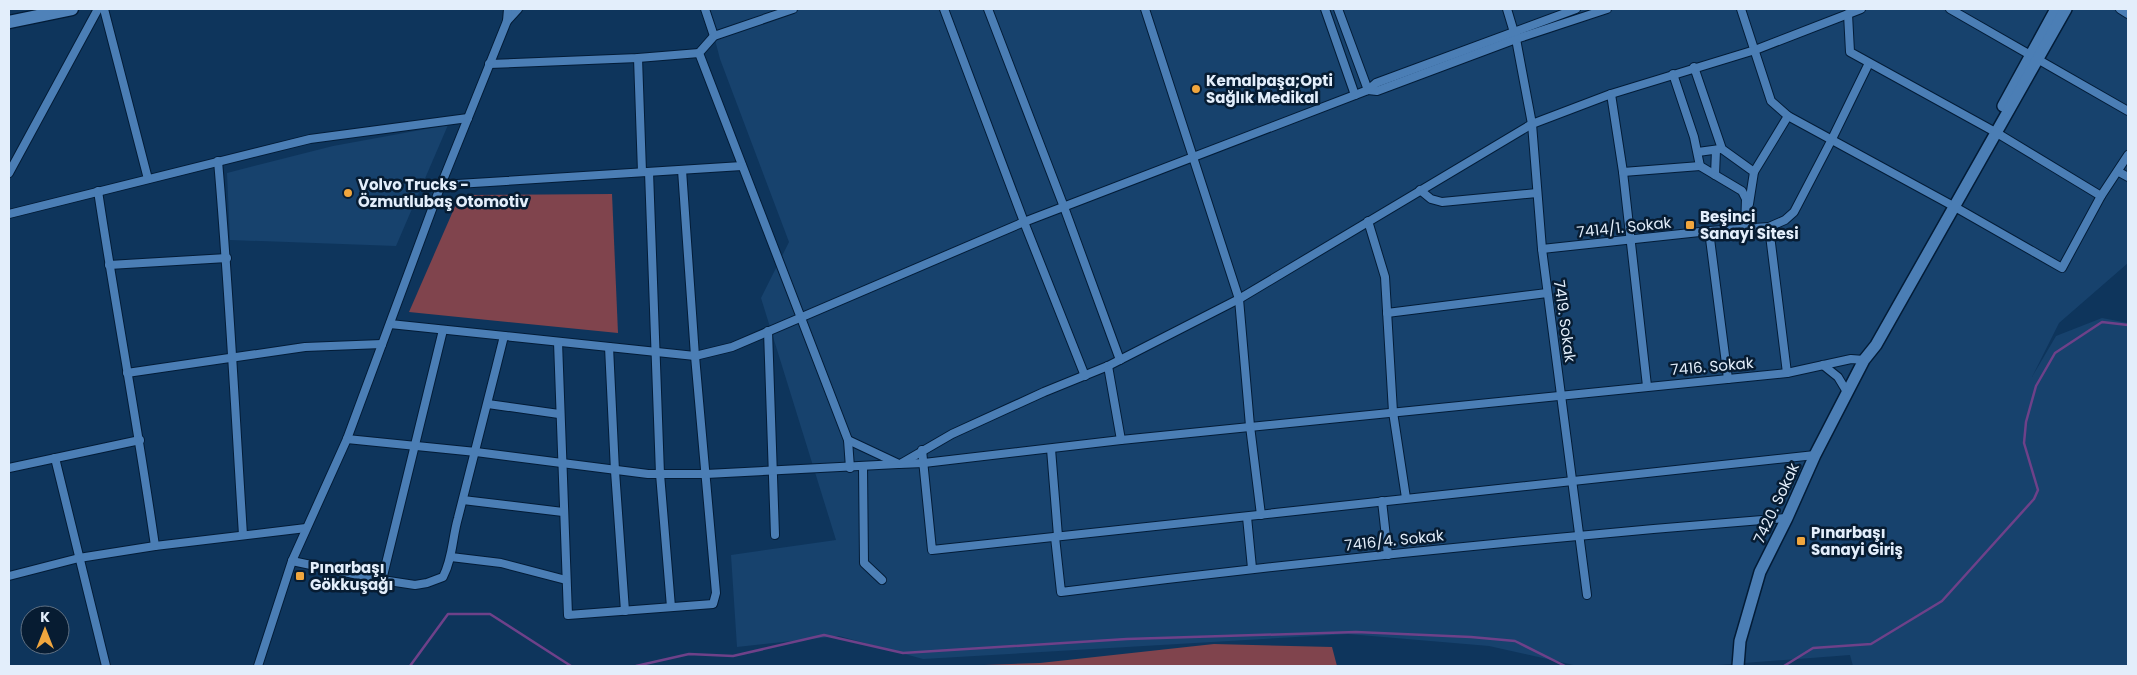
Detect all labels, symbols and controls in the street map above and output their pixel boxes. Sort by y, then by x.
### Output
place label: Kemalpaşa;Opti Sağlık Medikal [1206,70,1333,108]
marker: Kemalpaşa;Opti Sağlık Medikal [1190,83,1202,95]
place label: Volvo Trucks - Özmutlubaş Otomotiv [358,174,529,212]
marker: Volvo Trucks - Özmutlubaş Otomotiv [342,187,354,199]
place label: Beşinci Sanayi Sitesi [1700,206,1799,244]
street label: 7414/1. Sokak [1576,212,1673,242]
marker: Beşinci Sanayi Sitesi [1684,219,1696,231]
street label: 7419. Sokak [1549,278,1581,364]
street label: 7416. Sokak [1670,352,1755,380]
street label: 7420. Sokak [1748,459,1804,547]
place label: Pınarbaşı Sanayi Giriş [1811,522,1903,560]
street label: 7416/4. Sokak [1343,524,1445,556]
marker: Pınarbaşı Sanayi Giriş [1795,535,1807,547]
place label: Pınarbaşı Gökkuşağı [310,557,393,595]
marker: Pınarbaşı Gökkuşağı [294,570,306,582]
north arrow [20,605,70,655]
text: K [40,607,50,627]

